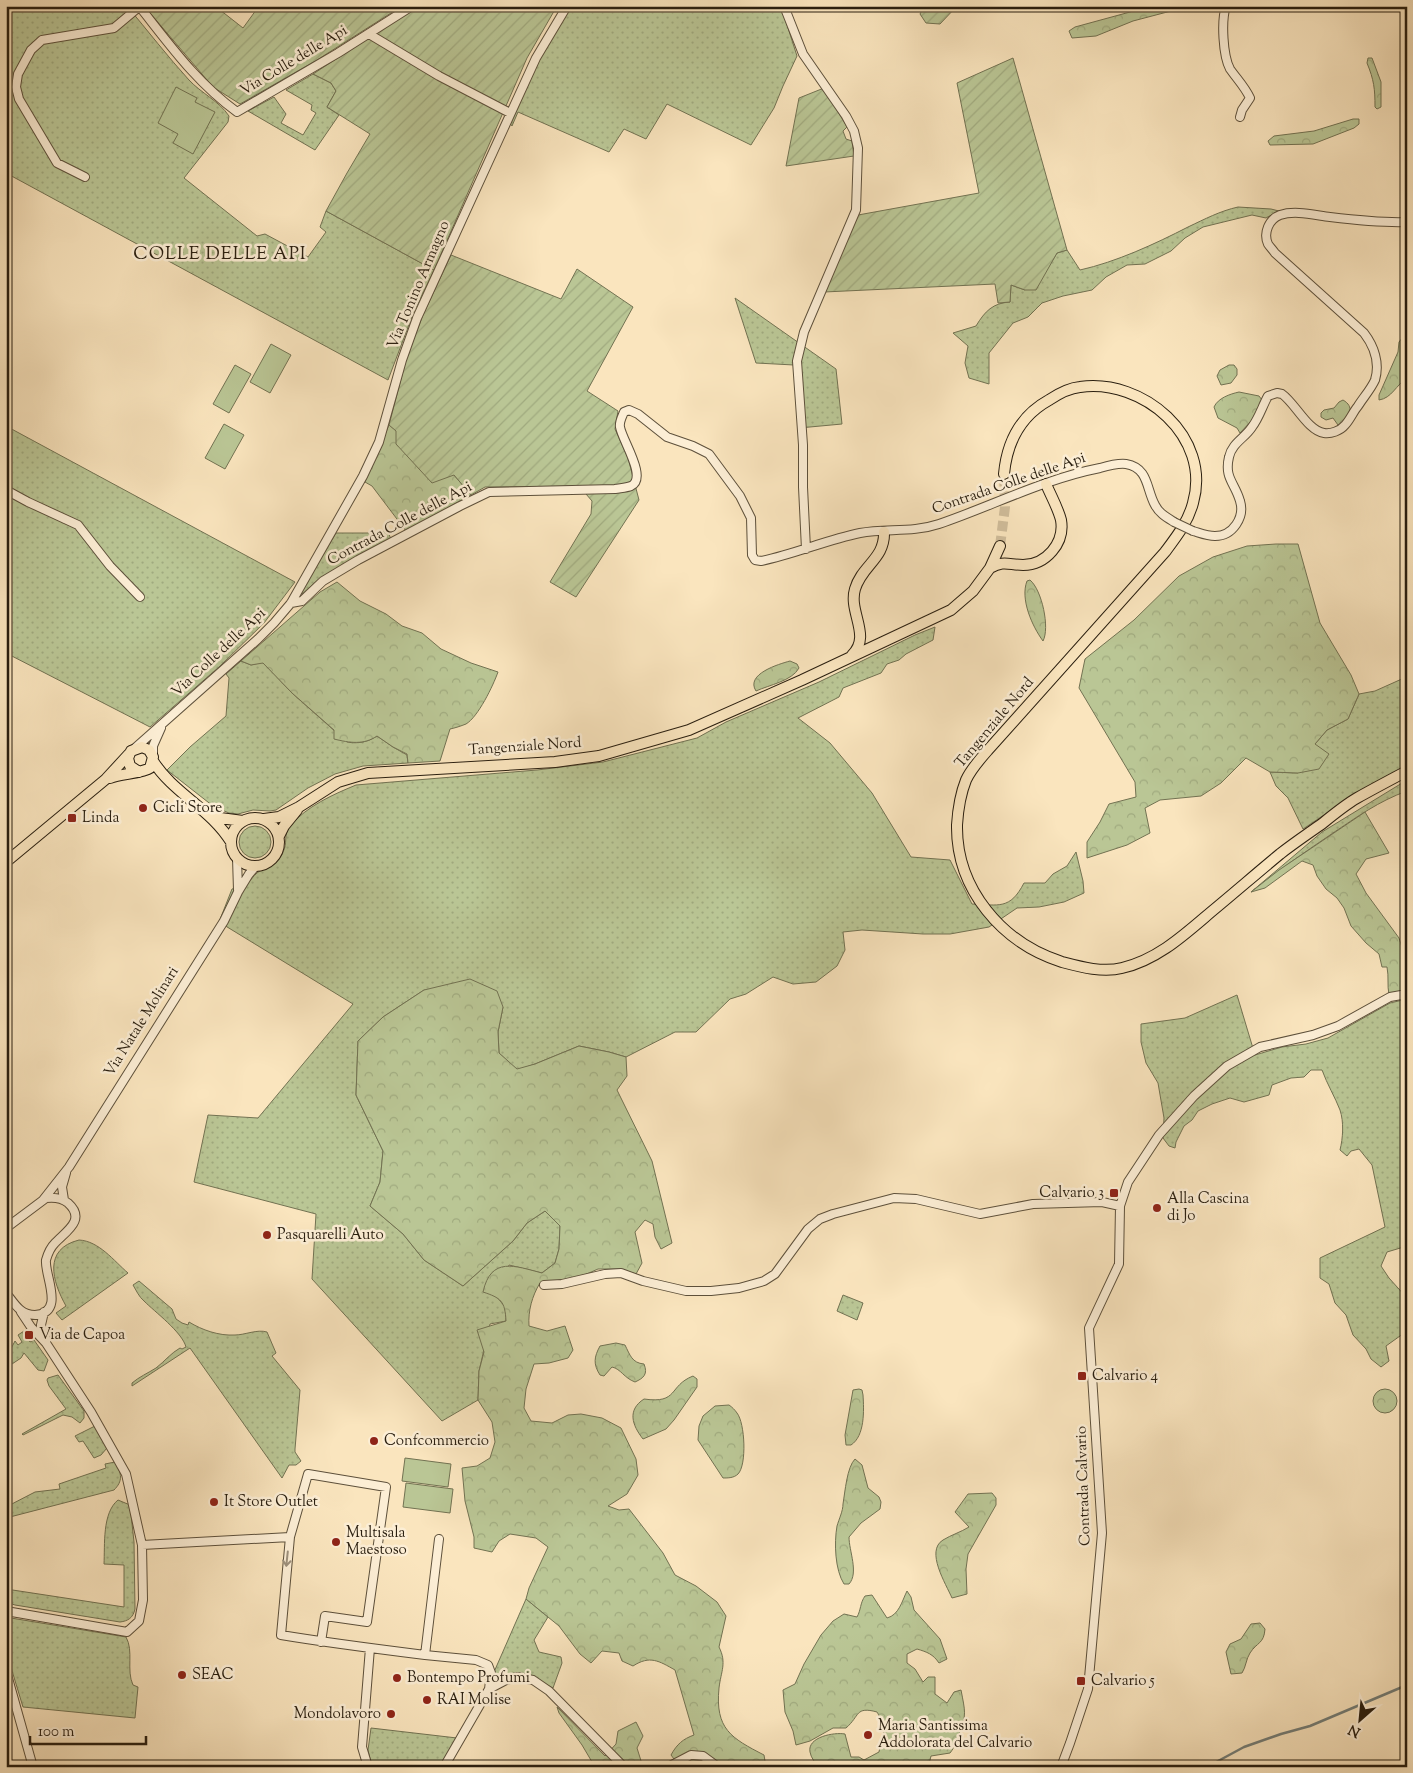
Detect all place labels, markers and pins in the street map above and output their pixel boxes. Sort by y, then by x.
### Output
place label: Cicli Store [153,798,222,819]
marker: Cicli Store [137,802,149,814]
place label: Linda [82,808,119,829]
marker: Linda [66,812,78,824]
place label: Calvario 3 [1039,1183,1104,1204]
marker: Calvario 3 [1108,1187,1120,1199]
place label: Alla Cascina di Jo [1167,1189,1249,1227]
marker: Alla Cascina di Jo [1151,1202,1163,1214]
place label: Pasquarelli Auto [277,1225,384,1246]
marker: Pasquarelli Auto [261,1229,273,1241]
place label: Via de Capoa [39,1325,125,1346]
marker: Via de Capoa [23,1329,35,1341]
place label: Calvario 4 [1092,1366,1159,1387]
marker: Calvario 4 [1076,1370,1088,1382]
place label: Confcommercio [384,1431,489,1452]
marker: Confcommercio [368,1435,380,1447]
place label: It Store Outlet [224,1492,318,1513]
marker: It Store Outlet [208,1496,220,1508]
place label: Multisala Maestoso [346,1523,407,1561]
marker: Multisala Maestoso [330,1536,342,1548]
place label: SEAC [192,1665,234,1686]
place label: Bontempo Profumi [407,1668,530,1689]
marker: SEAC [176,1669,188,1681]
place label: Calvario 5 [1091,1671,1155,1692]
marker: Bontempo Profumi [391,1672,403,1684]
marker: Calvario 5 [1075,1675,1087,1687]
place label: RAI Molise [437,1690,511,1711]
marker: RAI Molise [421,1694,433,1706]
place label: Mondolavoro [294,1704,381,1725]
marker: Mondolavoro [385,1708,397,1720]
place label: Maria Santissima Addolorata del Calvario [878,1716,1032,1754]
marker: Maria Santissima Addolorata del Calvario [862,1729,874,1741]

